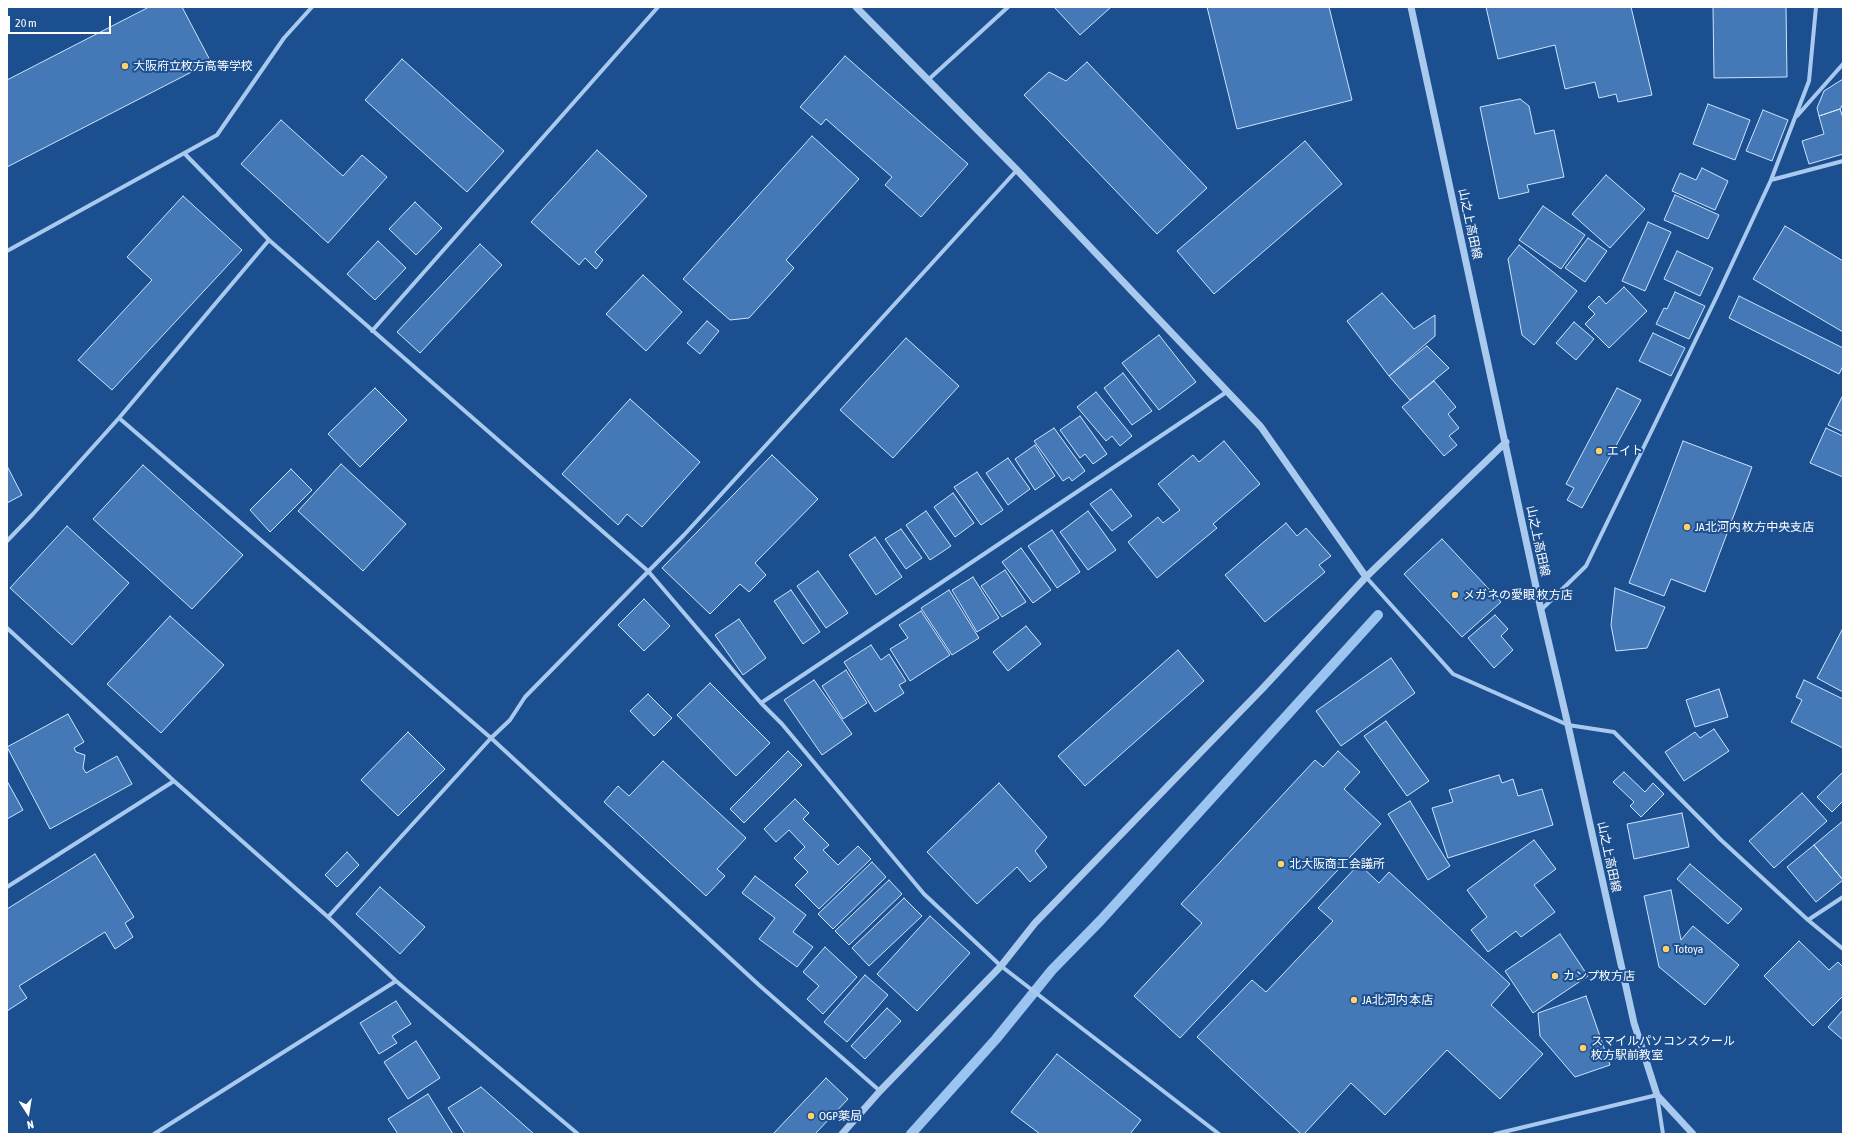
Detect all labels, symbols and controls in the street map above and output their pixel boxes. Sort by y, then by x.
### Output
scale bar [10,8,113,34]
text: 20 m [15,16,37,30]
place label: 大阪府立枚方高等学校 [133,59,253,73]
marker: 大阪府立枚方高等学校 [120,61,130,71]
street label: 山之上高田線 [1455,187,1485,261]
place label: エイト [1607,444,1643,458]
marker: エイト [1594,446,1604,456]
street label: 山之上高田線 [1523,504,1553,578]
place label: JA北河内 枚方中央支店 [1695,520,1814,534]
marker: JA北河内 枚方中央支店 [1682,522,1692,532]
place label: メガネの愛眼 枚方店 [1463,588,1573,602]
marker: メガネの愛眼 枚方店 [1450,590,1460,600]
street label: 山之上高田線 [1594,820,1624,894]
place label: 北大阪商工会議所 [1289,857,1385,871]
marker: 北大阪商工会議所 [1276,859,1286,869]
place label: Totoya [1674,942,1703,956]
marker: Totoya [1661,944,1671,954]
place label: カンプ枚方店 [1563,969,1635,983]
marker: カンプ枚方店 [1550,971,1560,981]
place label: JA北河内 本店 [1362,993,1433,1007]
marker: JA北河内 本店 [1349,995,1359,1005]
place label: スマイルパソコンスクール 枚方駅前教室 [1591,1034,1735,1062]
marker: スマイルパソコンスクール 枚方駅前教室 [1578,1043,1588,1053]
north arrow [8,1093,48,1133]
place label: OGP薬局 [819,1109,862,1123]
marker: OGP薬局 [806,1111,816,1121]
text: N [26,1118,35,1131]

